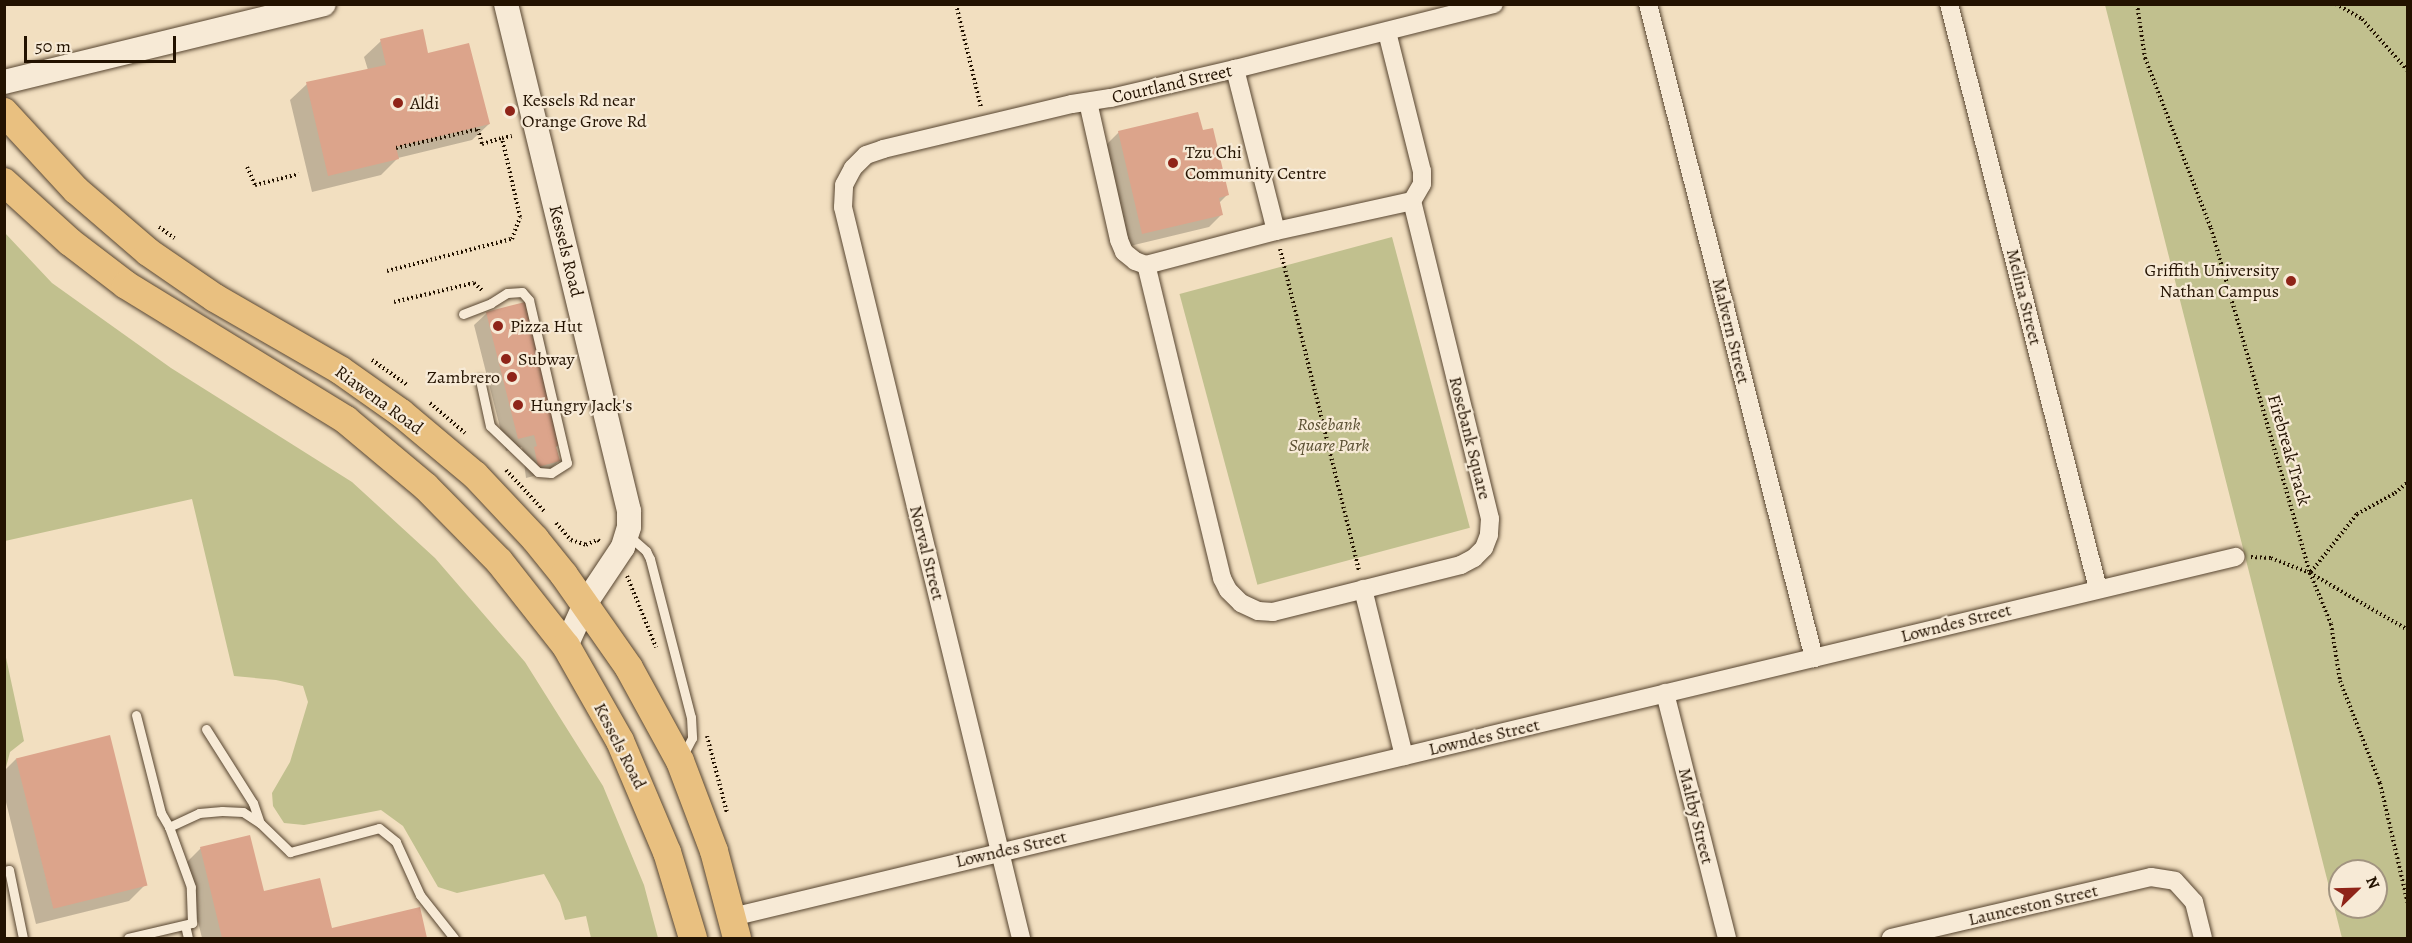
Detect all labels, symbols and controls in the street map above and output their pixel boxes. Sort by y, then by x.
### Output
scale bar [27,24,178,62]
text: 50 m [35,34,71,58]
street label: Courtland Street [1110,60,1234,108]
place label: Kessels Rd near Orange Grove Rd [522,90,647,132]
place label: Aldi [410,92,439,114]
marker: Aldi [391,96,405,110]
marker: Kessels Rd near Orange Grove Rd [503,104,517,118]
place label: Tzu Chi Community Centre [1185,142,1327,184]
marker: Tzu Chi Community Centre [1166,156,1180,170]
street label: Kessels Road [544,203,588,299]
street label: Melina Street [2002,247,2046,347]
place label: Griffith University Nathan Campus [2145,260,2279,302]
marker: Griffith University Nathan Campus [2284,274,2298,288]
street label: Malvern Street [1707,276,1755,386]
place label: Pizza Hut [510,315,583,337]
marker: Pizza Hut [491,319,505,333]
place label: Subway [518,348,575,370]
marker: Subway [499,352,513,366]
street label: Riawena Road [331,361,427,439]
place label: Zambrero [427,366,500,388]
marker: Zambrero [505,370,519,384]
street label: Rosebank Square [1444,374,1496,502]
street label: Firebreak Track [2263,392,2315,508]
place label: Hungry Jack's [530,394,632,416]
marker: Hungry Jack's [511,398,525,412]
park label: Rosebank Square Park [1289,414,1369,456]
street label: Norval Street [905,503,949,603]
street label: Lowndes Street [1898,599,2014,647]
street label: Kessels Road [589,699,651,793]
street label: Lowndes Street [1426,714,1542,760]
street label: Maltby Street [1674,766,1718,866]
street label: Lowndes Street [953,826,1069,872]
north arrow [2328,859,2388,919]
text: N [2360,873,2385,892]
street label: Launceston Street [1966,880,2100,930]

